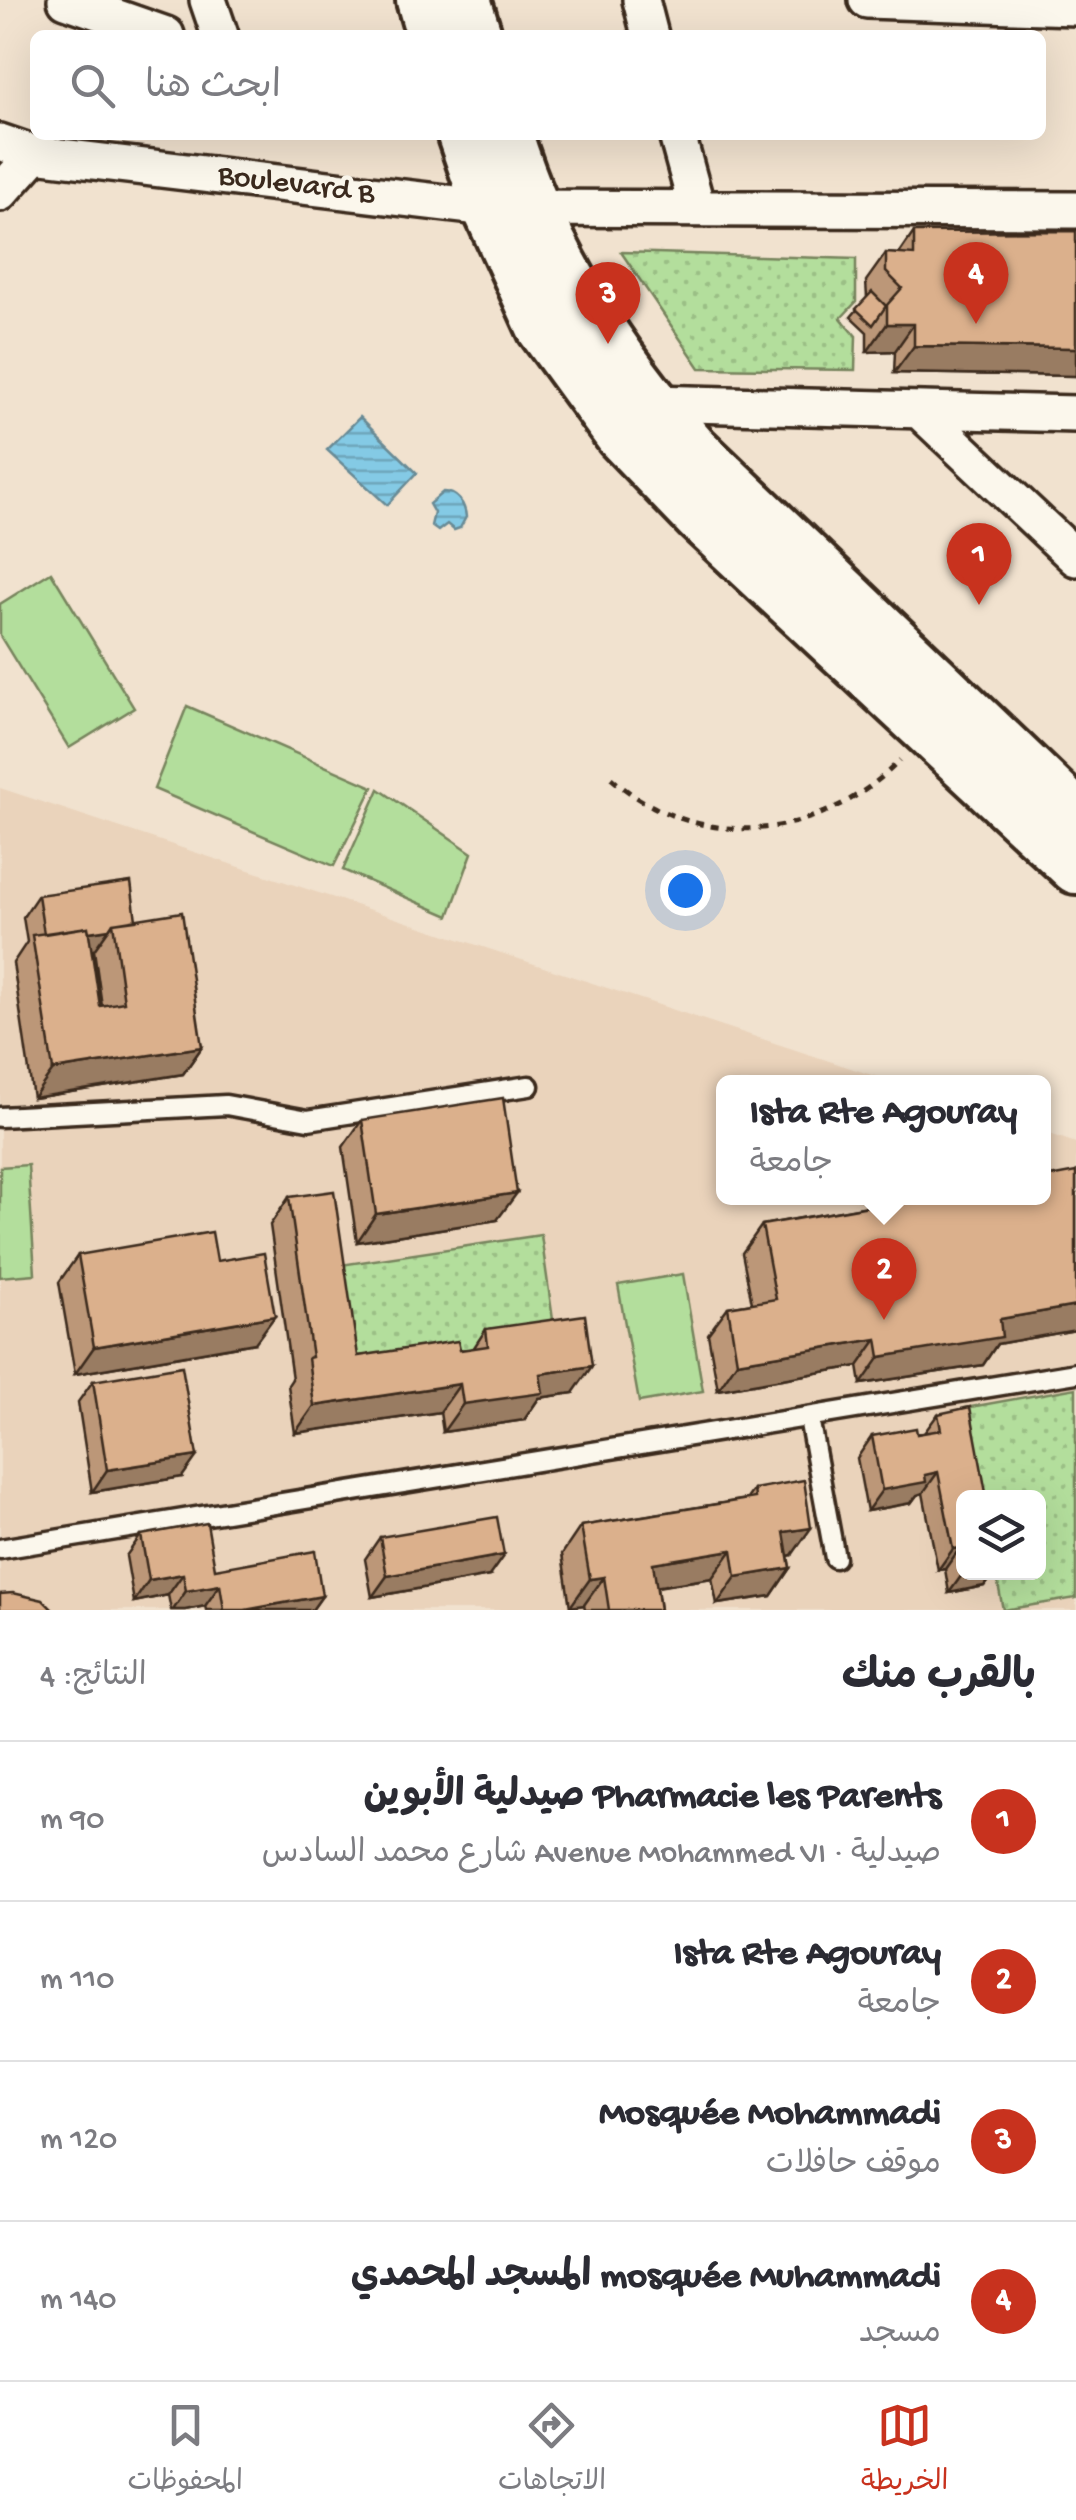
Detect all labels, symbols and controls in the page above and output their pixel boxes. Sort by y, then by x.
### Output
search box [30,30,1046,140]
icon: search [65,58,120,113]
text: ابحث هنا [145,67,281,111]
street label: Boulevard B [215,157,377,215]
pin: 4 [944,242,1008,324]
pin: 3 [576,262,640,344]
pin: 1 [946,522,1012,605]
your location [660,865,711,916]
popup [716,1075,1051,1205]
text: Ista Rte Agouray [750,1092,1017,1136]
text: جامعة [750,1146,833,1184]
pin: 2 [852,1238,916,1320]
map controls [956,1490,1046,1580]
button: layers [956,1490,1046,1580]
text: بالقرب منك [842,1655,1036,1704]
text: النتائج: 4 [40,1659,147,1697]
text: Pharmacie les Parents صيدلية الأبوين [363,1776,941,1820]
text: 90 m [40,1802,105,1840]
text: 1 [997,1802,1010,1840]
text: صيدلية · Avenue Mohammed VI شارع محمد السادس [262,1836,941,1874]
text: Ista Rte Agouray [673,1933,941,1977]
text: 110 m [40,1962,114,2000]
text: 2 [996,1962,1011,2000]
text: جامعة [858,1987,941,2025]
text: Mosquée Mohammadi [599,2093,941,2137]
text: 120 m [40,2122,117,2160]
text: 3 [995,2122,1012,2160]
text: موقف حافلات [766,2147,941,2185]
text: mosquée Muhammadi المسجد المحمدي [351,2256,941,2300]
text: 140 m [40,2282,117,2320]
text: 4 [996,2282,1011,2320]
text: مسجد [859,2316,941,2354]
tab: المحفوظات [128,2398,243,2504]
tab: الاتجاهات [498,2398,606,2504]
tab: الخريطة [861,2398,948,2504]

